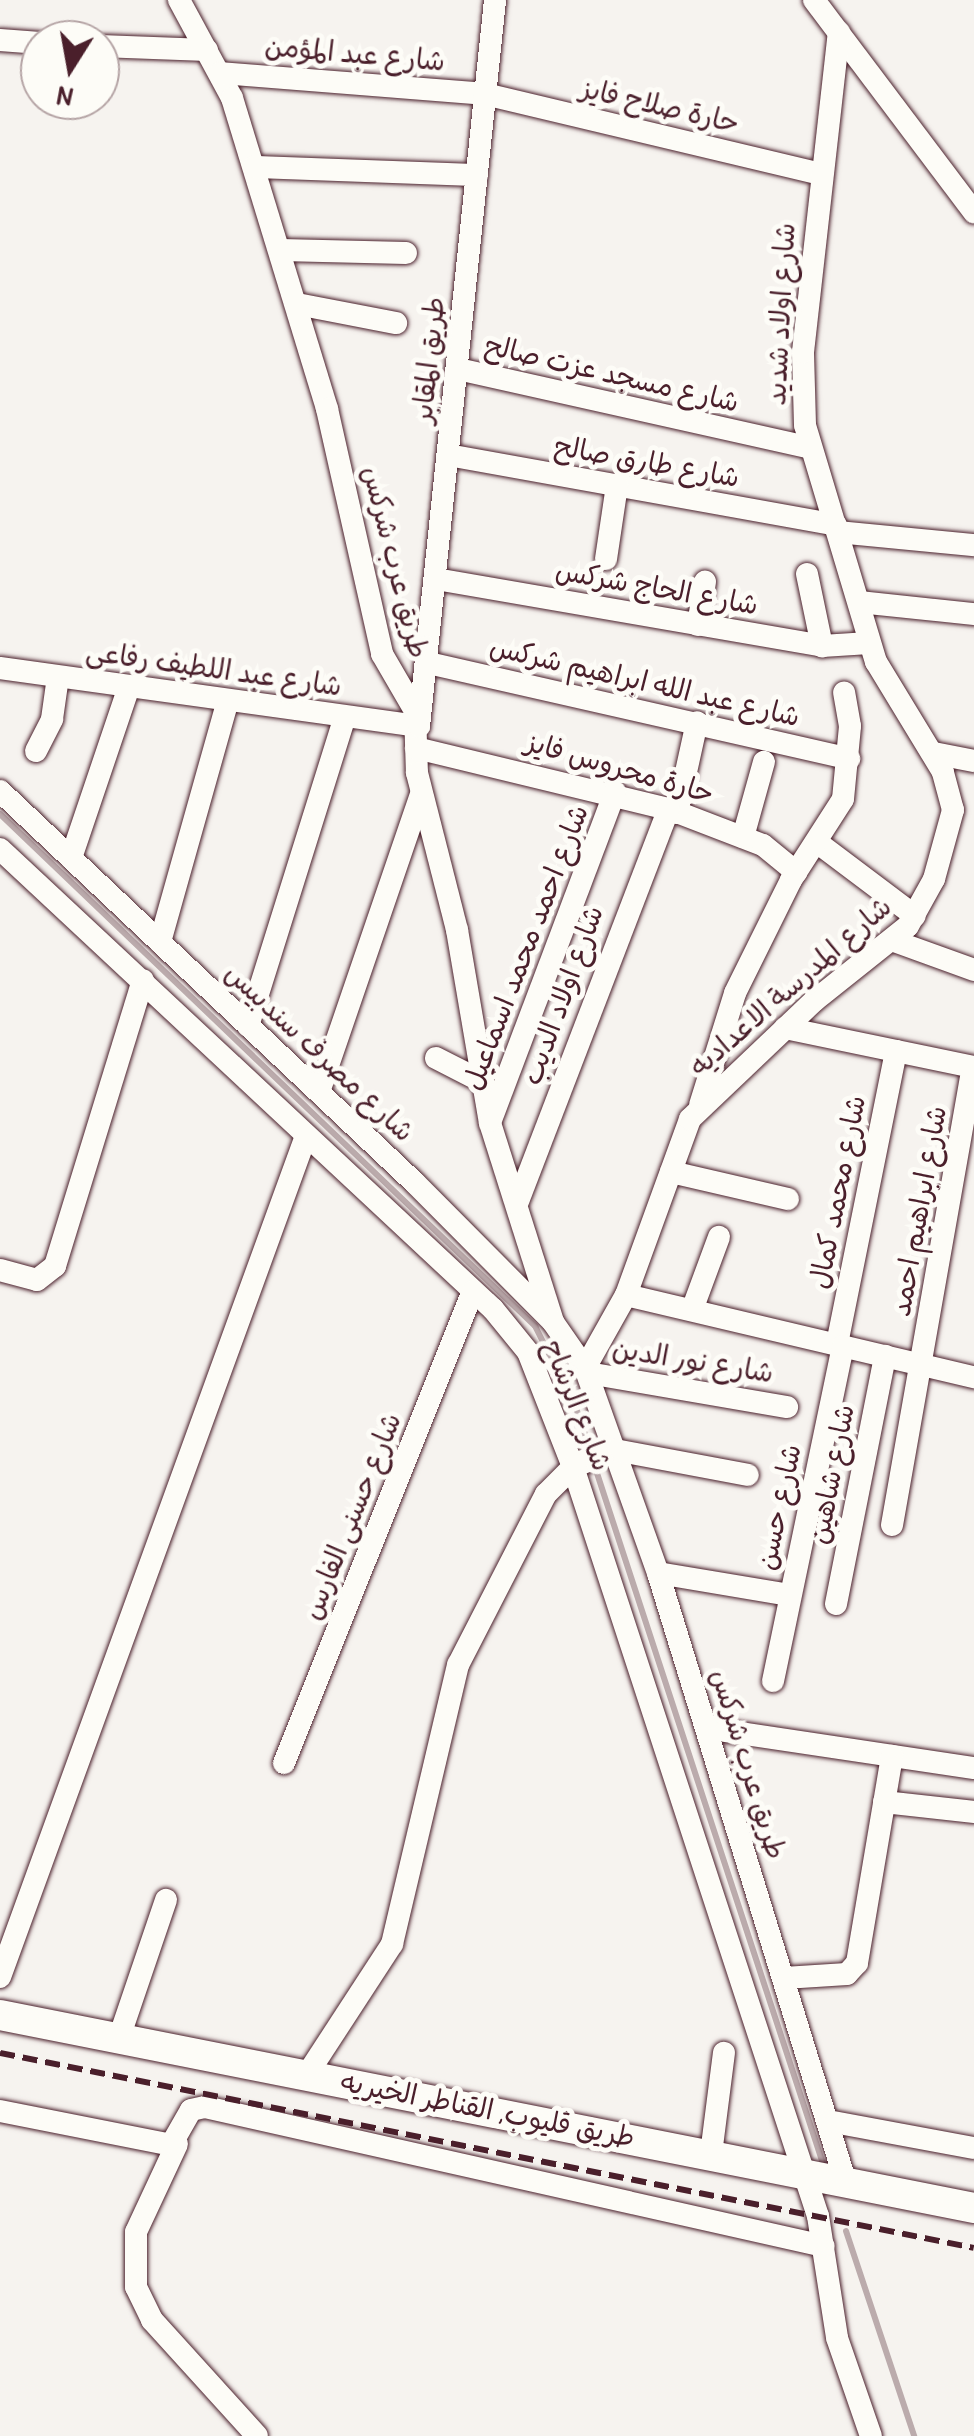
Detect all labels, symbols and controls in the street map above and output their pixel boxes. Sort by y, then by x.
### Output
north arrow [20,20,120,120]
street label: شارع عبد المؤمن [263,28,447,78]
street label: حارة صلاح فايز [577,70,743,140]
text: N [54,77,76,118]
street label: شارع اولاد شديد [758,222,802,406]
street label: طريق المقابر [405,295,451,425]
street label: شارع مسجد عزت صالح [482,327,742,419]
street label: شارع طارق صالح [552,428,742,494]
street label: طريق عرب شركس [356,462,436,662]
street label: شارع الحاج شركس [553,553,761,621]
street label: شارع عبد الله ابراهيم شركس [487,629,803,733]
street label: شارع عبد اللطيف رفاعى [84,633,344,703]
street label: حارة محروس فايز [522,724,718,810]
street label: شارع احمد محمد اسماعيل [455,800,595,1094]
street label: شارع المدرسة الاعداديه [682,889,898,1083]
street label: شارع اولاد الديب [514,901,610,1089]
street label: شارع مصرف سندبيس [219,956,421,1148]
street label: شارع محمد كمال [802,1092,872,1292]
street label: شارع ابراهيم احمد [883,1103,953,1319]
street label: شارع نور الدين [610,1331,776,1389]
street label: شارع الرشاح [536,1335,620,1475]
street label: شارع شاهين [801,1401,861,1547]
street label: شارع حسنى الفارس [294,1408,408,1624]
street label: شارع حسن [748,1441,808,1573]
street label: طريق عرب شركس [704,1665,794,1863]
street label: طريق قليوب, القناطر الخيريه [338,2064,638,2154]

